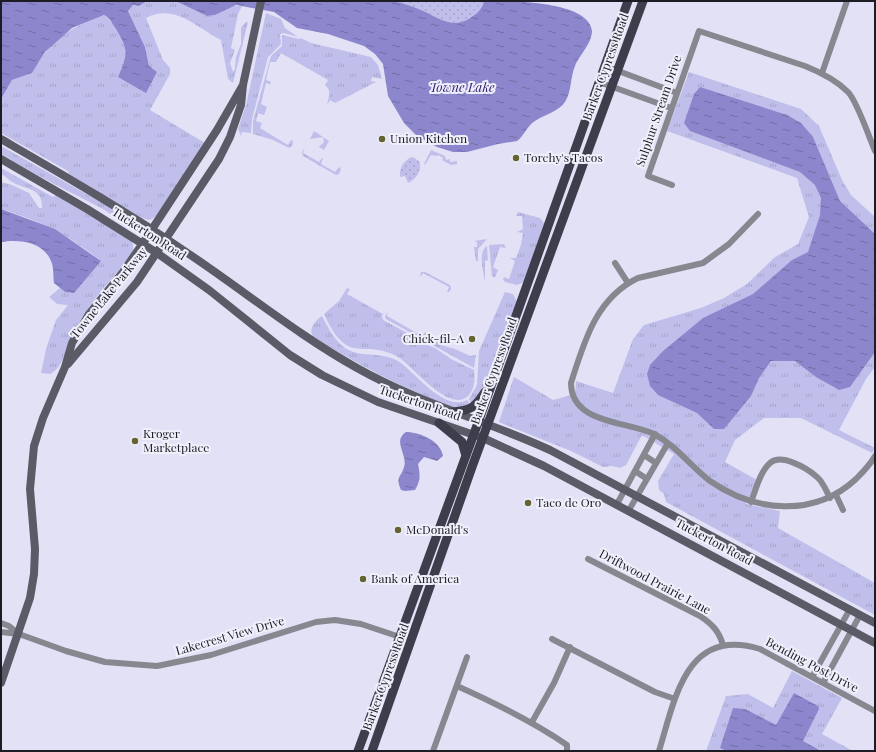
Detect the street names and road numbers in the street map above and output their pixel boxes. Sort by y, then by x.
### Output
street label: Barker Cypress Road [578,11,632,122]
street label: Sulphur Stream Drive [631,53,685,169]
street label: Tuckerton Road [109,203,190,263]
street label: Towne Lake Parkway [66,243,150,341]
street label: Barker Cypress Road [466,315,520,426]
street label: Tuckerton Road [377,381,463,424]
street label: Tuckerton Road [673,514,756,568]
street label: Driftwood Prairie Lane [597,545,714,617]
street label: Lakecrest View Drive [173,612,286,658]
street label: Barker Cypress Road [358,621,412,732]
street label: Bending Post Drive [763,633,862,695]

